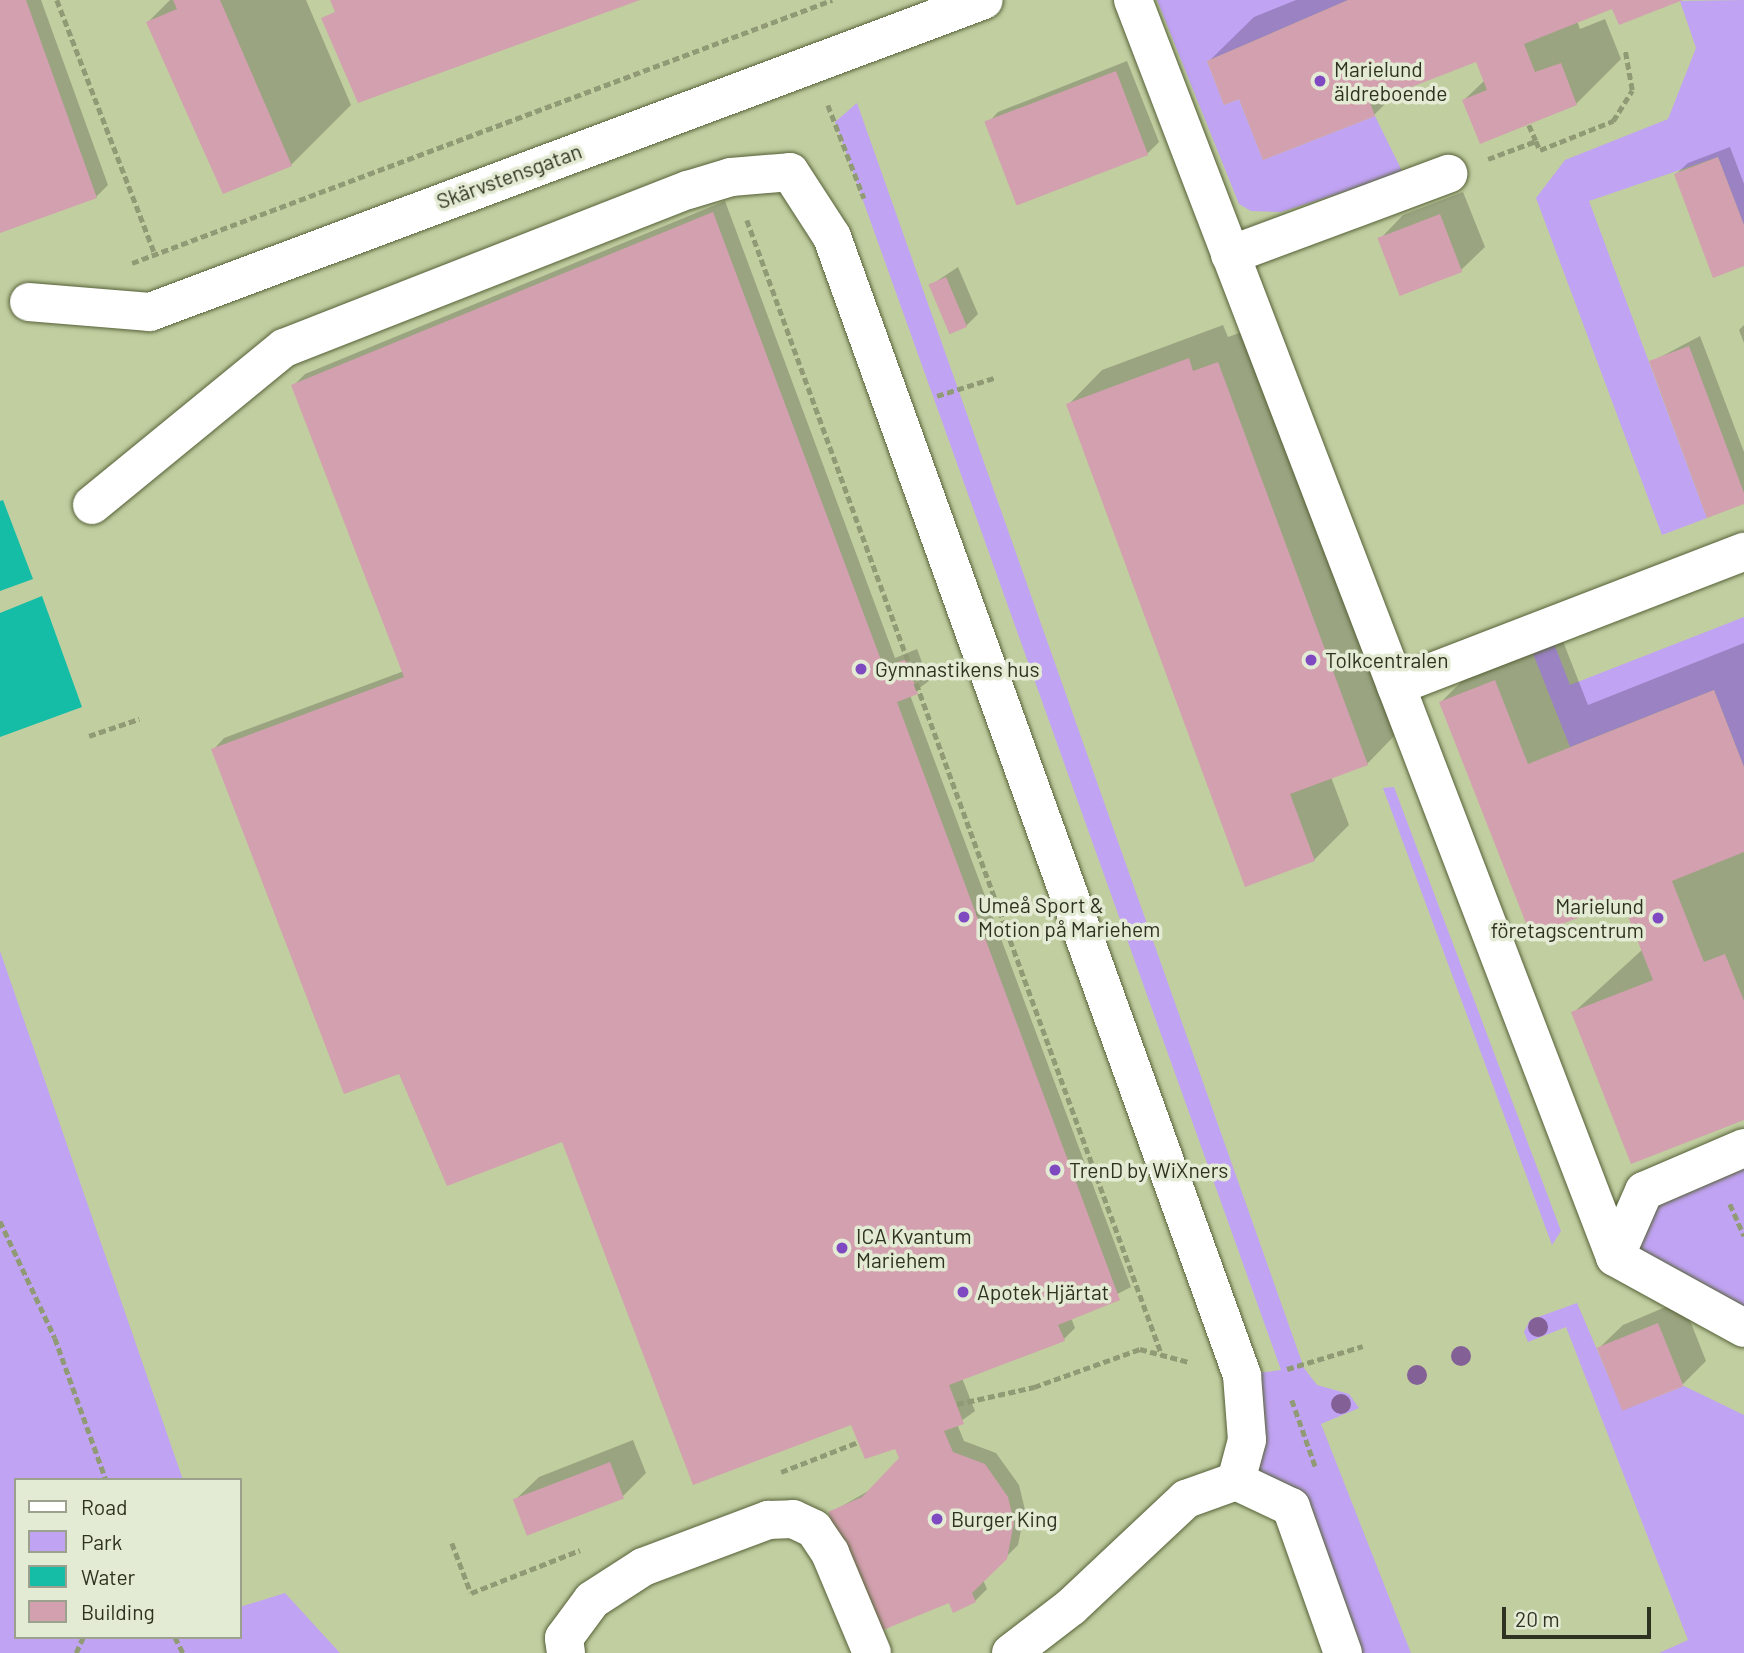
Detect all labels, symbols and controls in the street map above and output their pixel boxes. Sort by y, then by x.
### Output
place label: Marielund äldreboende [1334,56,1448,106]
marker: Marielund äldreboende [1312,73,1328,89]
street label: Skärvstensgatan [433,138,585,214]
place label: Tolkcentralen [1325,647,1449,673]
marker: Tolkcentralen [1303,652,1319,668]
place label: Gymnastikens hus [875,656,1040,682]
marker: Gymnastikens hus [853,661,869,677]
place label: Umeå Sport & Motion på Mariehem [978,892,1160,942]
place label: Marielund företagscentrum [1491,893,1644,943]
marker: Umeå Sport & Motion på Mariehem [956,909,972,925]
marker: Marielund företagscentrum [1650,910,1666,926]
place label: TrenD by WiXners [1069,1157,1228,1183]
marker: TrenD by WiXners [1047,1162,1063,1178]
place label: ICA Kvantum Mariehem [856,1223,972,1273]
marker: ICA Kvantum Mariehem [834,1240,850,1256]
place label: Apotek Hjärtat [977,1279,1109,1305]
marker: Apotek Hjärtat [955,1284,971,1300]
legend [14,1478,242,1639]
text: Road [81,1494,127,1519]
place label: Burger King [951,1506,1058,1532]
marker: Burger King [929,1511,945,1527]
text: Park [81,1529,122,1554]
text: Water [81,1564,135,1589]
scale bar [1506,1594,1655,1638]
text: Building [81,1599,155,1624]
text: 20 m [1515,1606,1560,1631]

